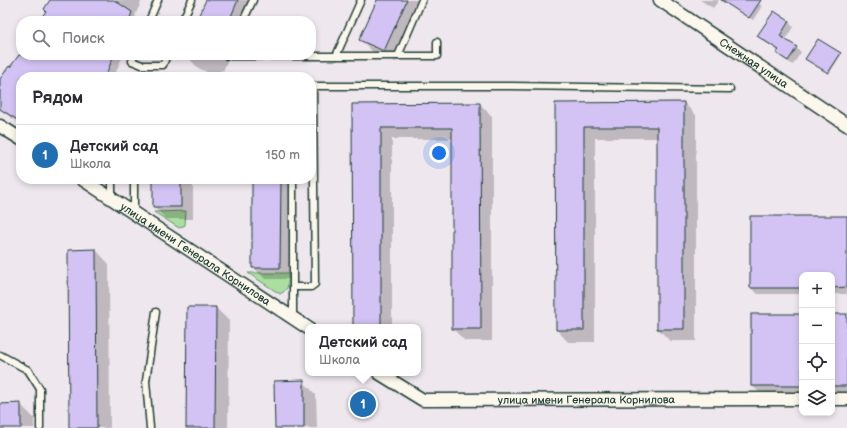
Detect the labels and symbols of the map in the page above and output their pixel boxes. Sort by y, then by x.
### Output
street label: Снежная улица [717,36,791,91]
your location [429,143,449,163]
street label: улица имени Генерала Корнилова [118,200,273,309]
pin: 1 [350,389,376,419]
street label: улица имени Генерала Корнилова [498,393,675,407]

